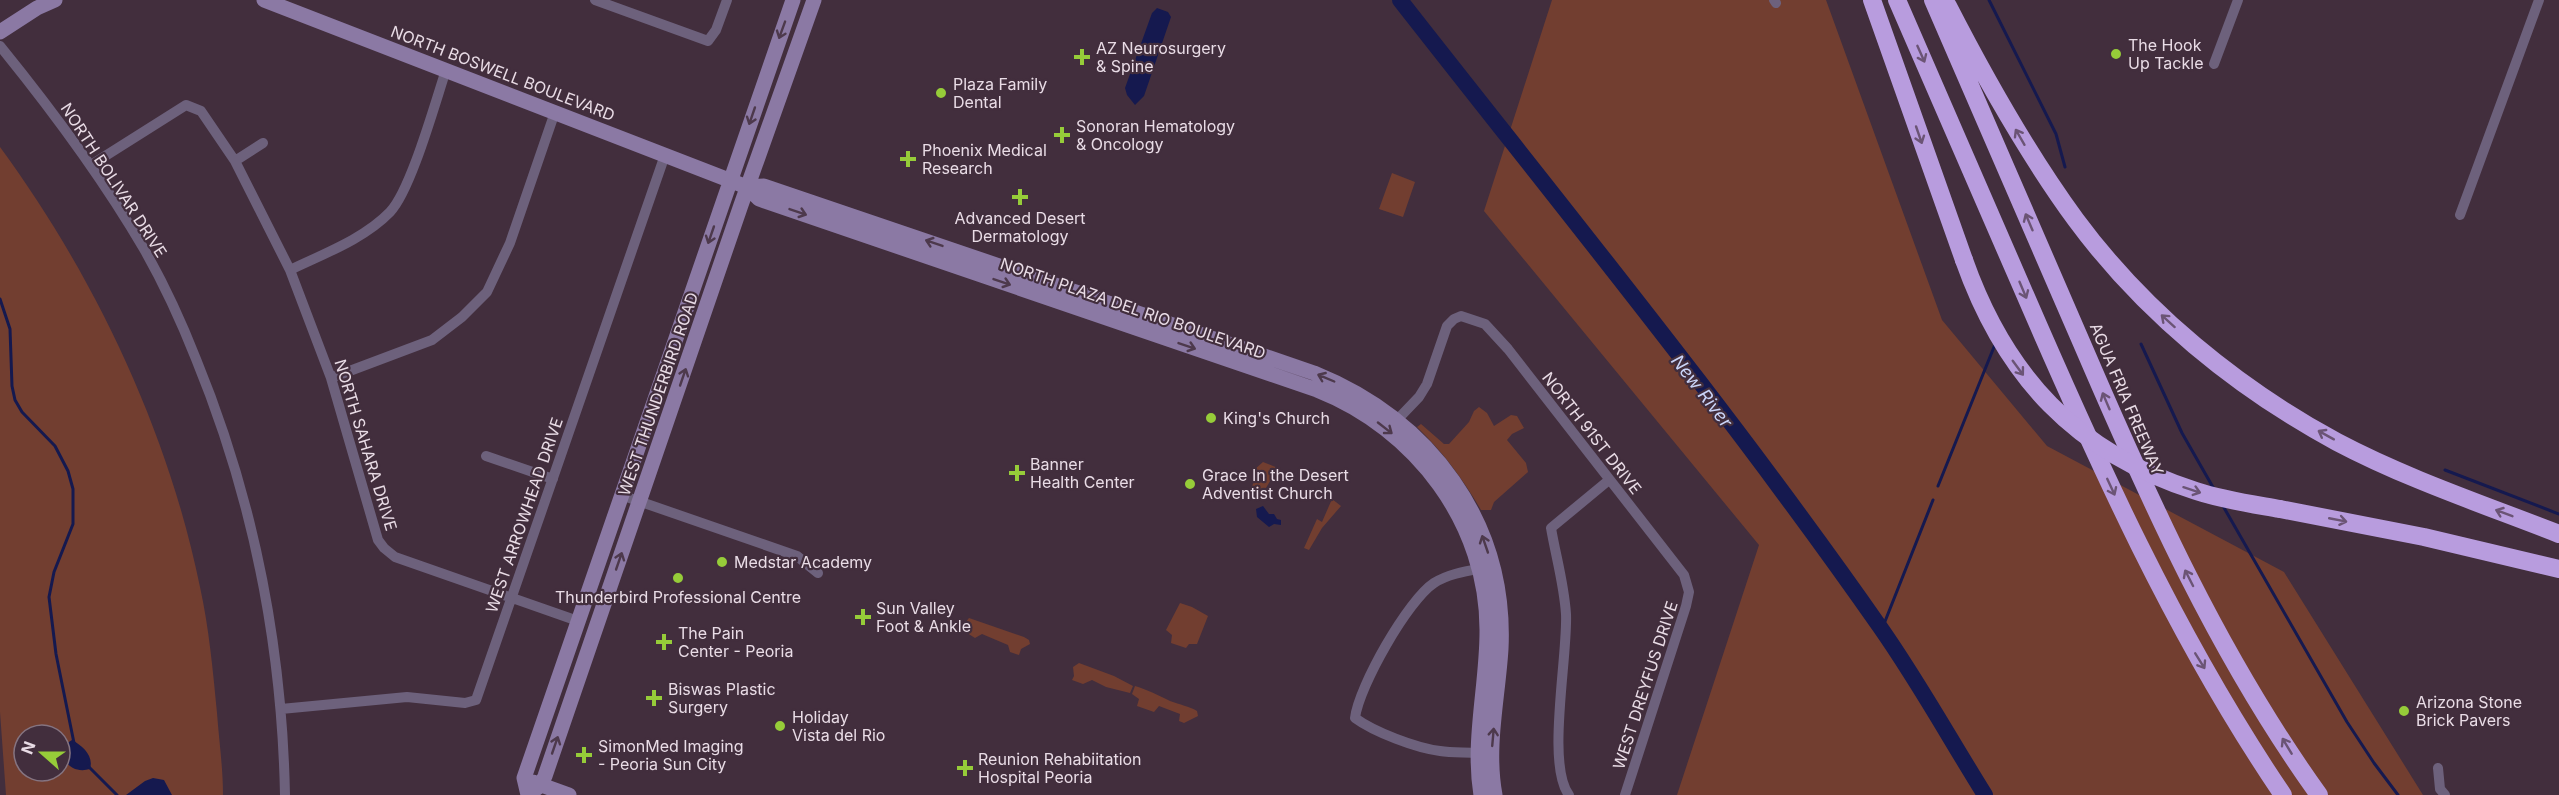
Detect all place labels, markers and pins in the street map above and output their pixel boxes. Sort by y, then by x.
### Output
place label: The Hook Up Tackle [2128,35,2203,73]
place label: AZ Neurosurgery & Spine [1096,38,1226,76]
marker: The Hook Up Tackle [2109,47,2123,61]
marker: AZ Neurosurgery & Spine [1073,48,1091,66]
place label: Plaza Family Dental [953,74,1047,112]
marker: Plaza Family Dental [934,86,948,100]
place label: Sonoran Hematology & Oncology [1076,116,1235,154]
marker: Sonoran Hematology & Oncology [1053,126,1071,144]
place label: Phoenix Medical Research [922,140,1047,178]
marker: Phoenix Medical Research [899,150,917,168]
marker: Advanced Desert Dermatology [1011,188,1029,206]
place label: Advanced Desert Dermatology [954,208,1086,246]
place label: King's Church [1223,408,1330,428]
marker: King's Church [1204,411,1218,425]
place label: Banner Health Center [1030,454,1135,492]
marker: Banner Health Center [1008,464,1026,482]
place label: Grace In the Desert Adventist Church [1202,465,1349,503]
marker: Grace In the Desert Adventist Church [1183,477,1197,491]
place label: Medstar Academy [734,552,872,572]
marker: Medstar Academy [715,555,729,569]
marker: Thunderbird Professional Centre [671,571,685,585]
place label: Thunderbird Professional Centre [555,587,801,607]
place label: Sun Valley Foot & Ankle [876,598,971,636]
marker: Sun Valley Foot & Ankle [854,608,872,626]
place label: The Pain Center - Peoria [678,623,793,661]
marker: The Pain Center - Peoria [655,633,673,651]
place label: Biswas Plastic Surgery [668,679,776,717]
marker: Biswas Plastic Surgery [645,689,663,707]
place label: Arizona Stone Brick Pavers [2416,692,2522,730]
marker: Arizona Stone Brick Pavers [2397,704,2411,718]
place label: Holiday Vista del Rio [792,707,885,745]
marker: Holiday Vista del Rio [773,719,787,733]
place label: SimonMed Imaging - Peoria Sun City [598,736,744,774]
marker: SimonMed Imaging - Peoria Sun City [575,746,593,764]
place label: Reunion Rehabiitation Hospital Peoria [978,749,1142,787]
marker: Reunion Rehabiitation Hospital Peoria [956,759,974,777]

